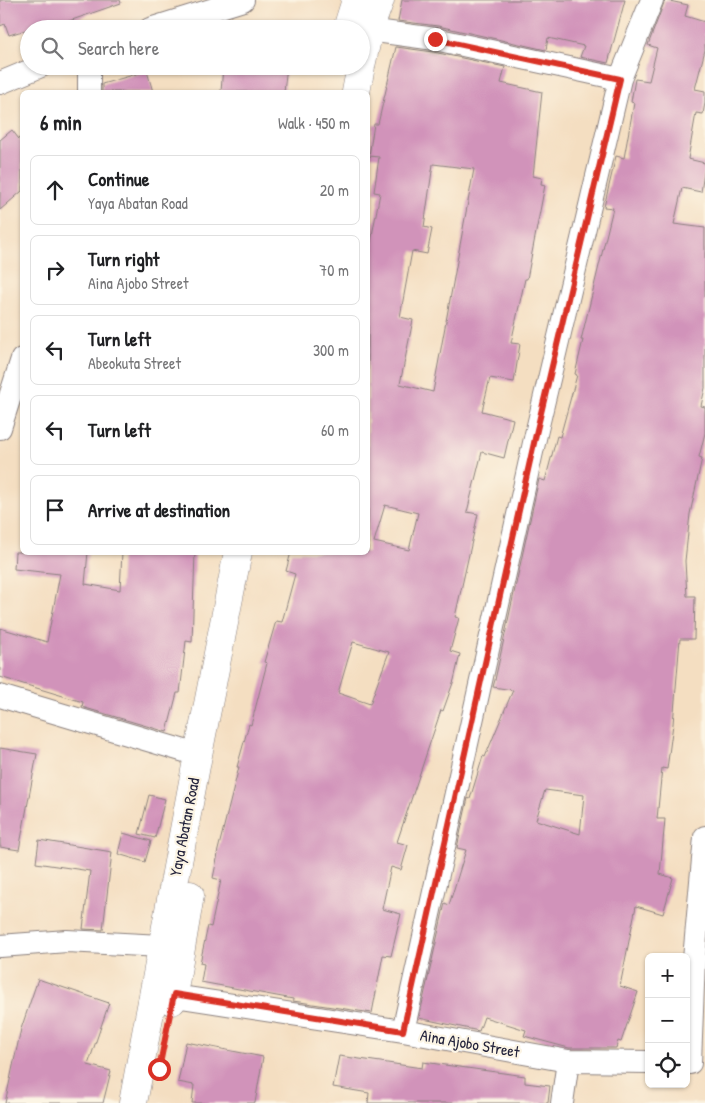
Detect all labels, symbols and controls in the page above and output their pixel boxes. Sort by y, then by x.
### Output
search box [20,20,370,75]
route end [424,28,447,51]
icon: search [38,34,66,62]
text: Search here [78,35,159,61]
text: 6 min [40,108,82,137]
text: Walk · 450 m [278,112,350,134]
text: Continue [88,166,149,192]
icon: ahead [41,176,69,204]
text: 20 m [320,179,349,201]
text: Yaya Abatan Road [88,192,188,214]
text: Turn right [88,246,159,272]
icon: right [41,256,69,284]
text: 70 m [319,259,349,281]
text: Aina Ajobo Street [88,272,189,294]
text: Turn left [88,326,151,352]
icon: left [41,336,69,364]
text: 300 m [313,339,349,361]
text: Abeokuta Street [88,352,181,374]
icon: left [41,416,69,444]
text: Turn left [88,417,151,443]
text: 60 m [321,419,349,441]
icon: arrive [41,496,69,524]
text: Arrive at destination [88,497,230,523]
street label: Yaya Abatan Road [164,776,204,878]
map controls [645,953,690,1088]
button: + [645,953,690,998]
button: − [645,998,690,1043]
street label: Aina Ajobo Street [419,1023,522,1063]
button: locate [645,1043,690,1088]
route start [148,1058,171,1081]

